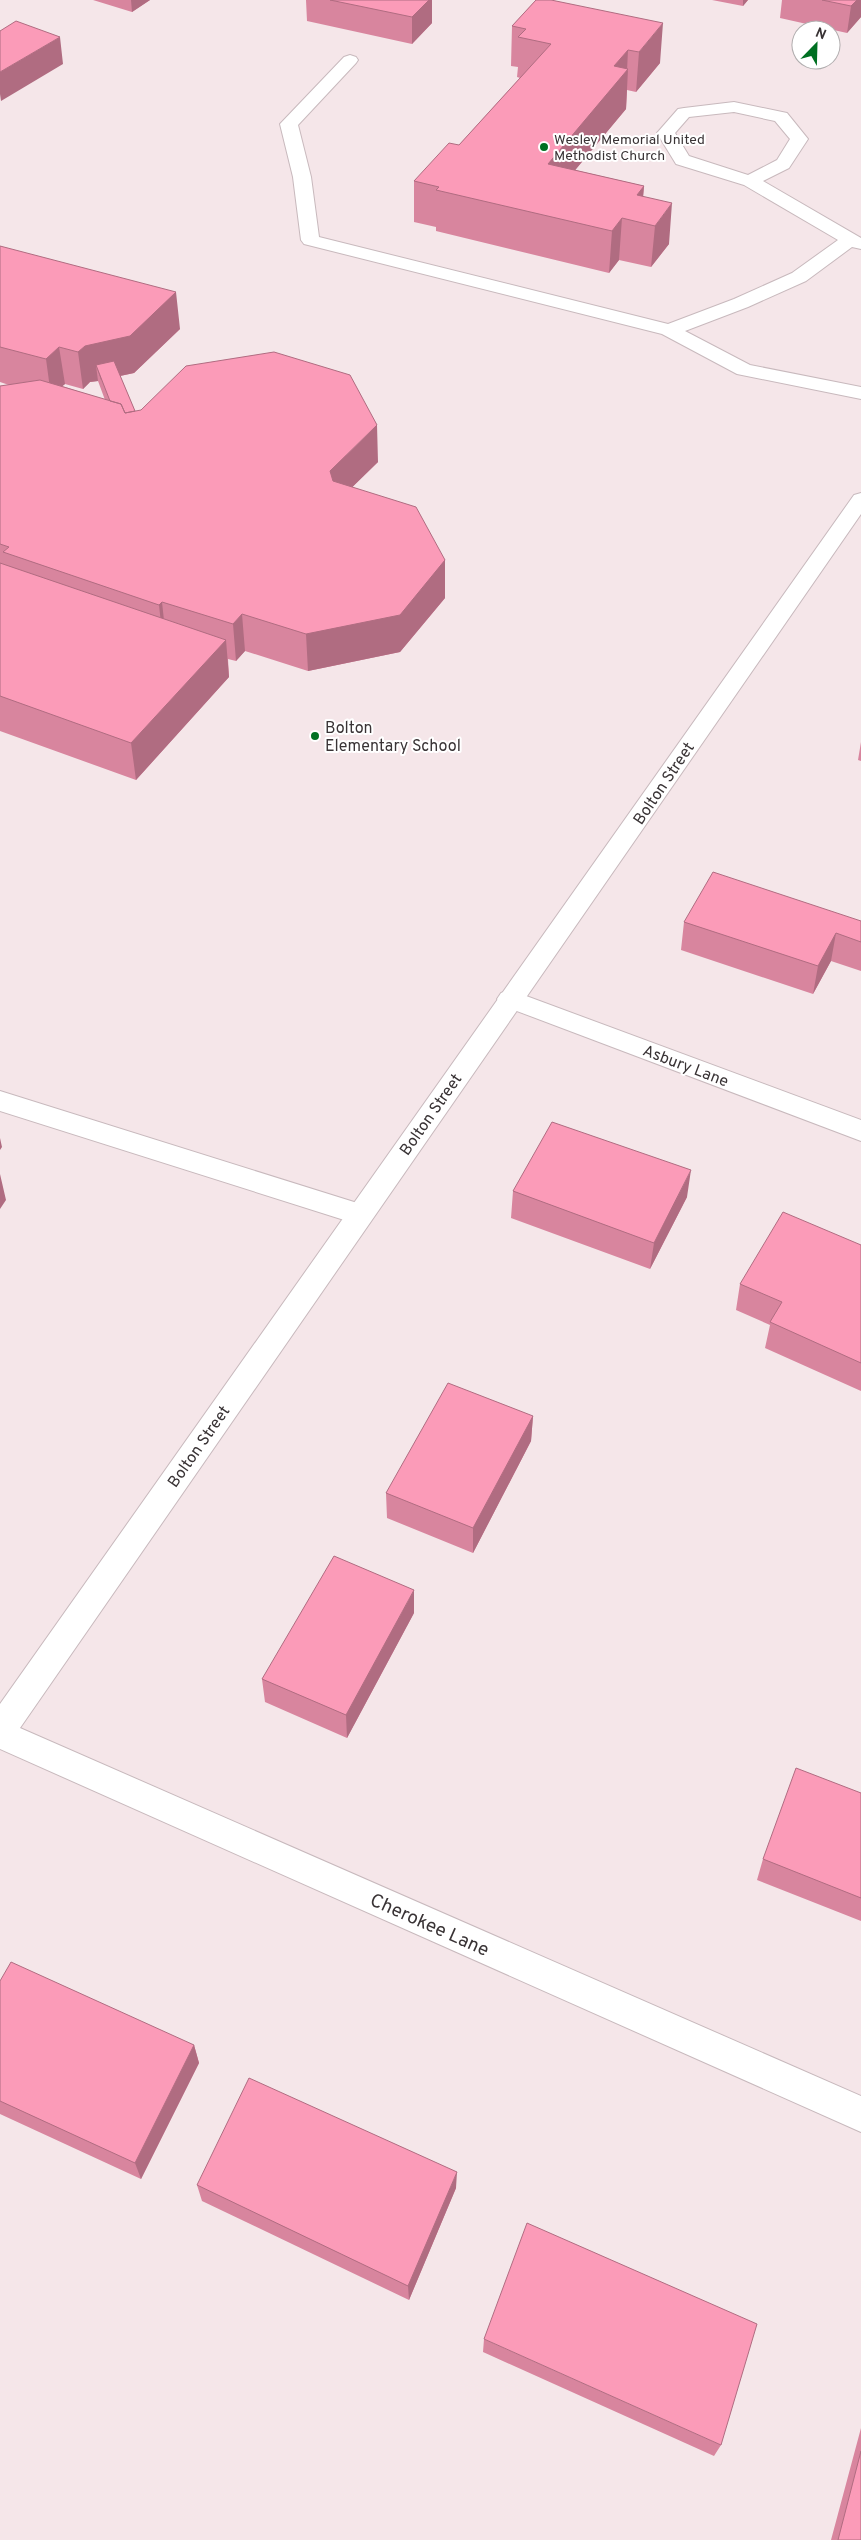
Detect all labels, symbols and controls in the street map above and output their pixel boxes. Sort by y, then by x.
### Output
north arrow [791,20,841,70]
text: N [813,25,828,44]
place label: Wesley Memorial United Methodist Church [554,132,705,165]
marker: Wesley Memorial United Methodist Church [538,141,550,153]
place label: Bolton Elementary School [325,719,461,757]
marker: Bolton Elementary School [309,730,321,742]
street label: Bolton Street [630,739,700,829]
street label: Asbury Lane [639,1041,731,1092]
street label: Bolton Street [396,1070,467,1160]
street label: Bolton Street [164,1402,235,1492]
street label: Cherokee Lane [366,1889,493,1963]

